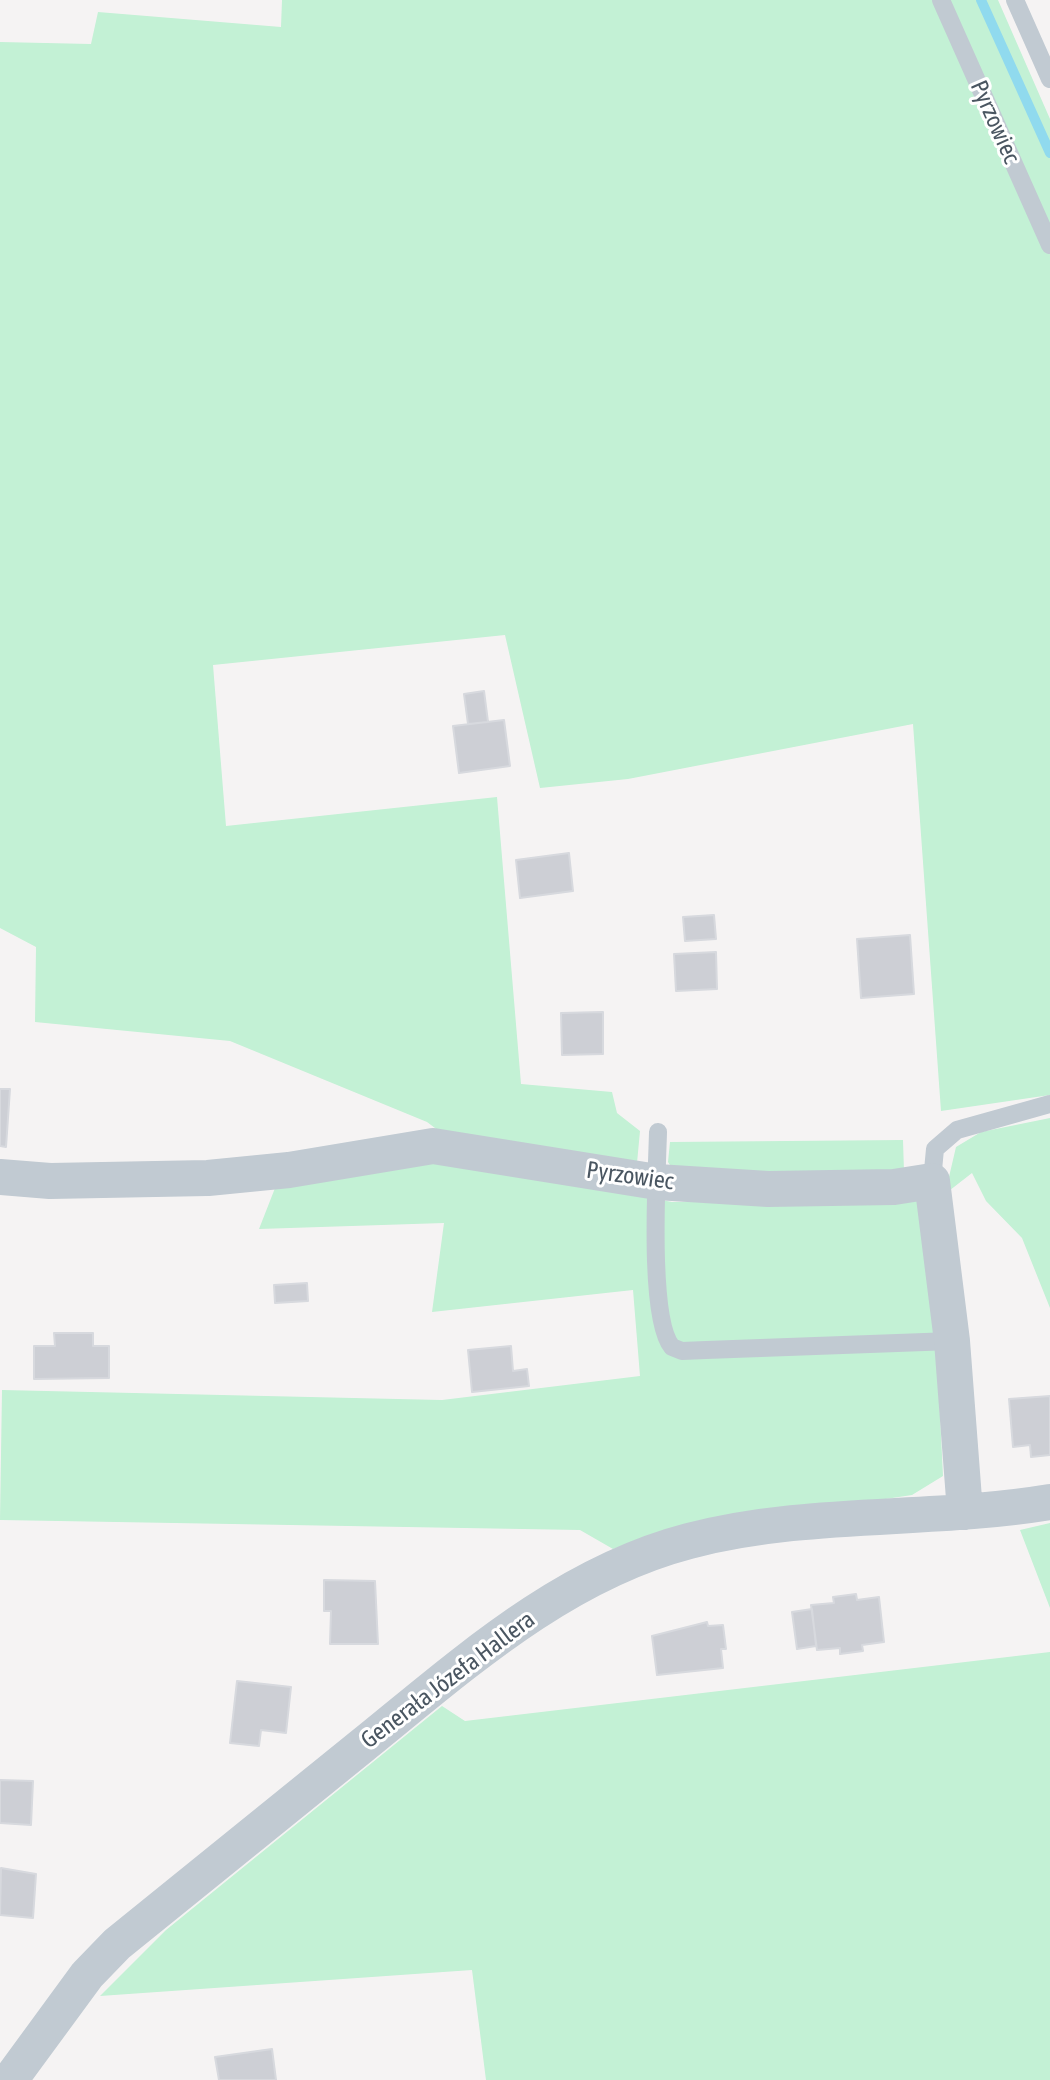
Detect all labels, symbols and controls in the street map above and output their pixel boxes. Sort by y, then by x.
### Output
street label: Pyrzowiec [964,76,1026,168]
street label: Pyrzowiec [585,1156,675,1196]
street label: Generała Józefa Hallera [355,1605,541,1755]

